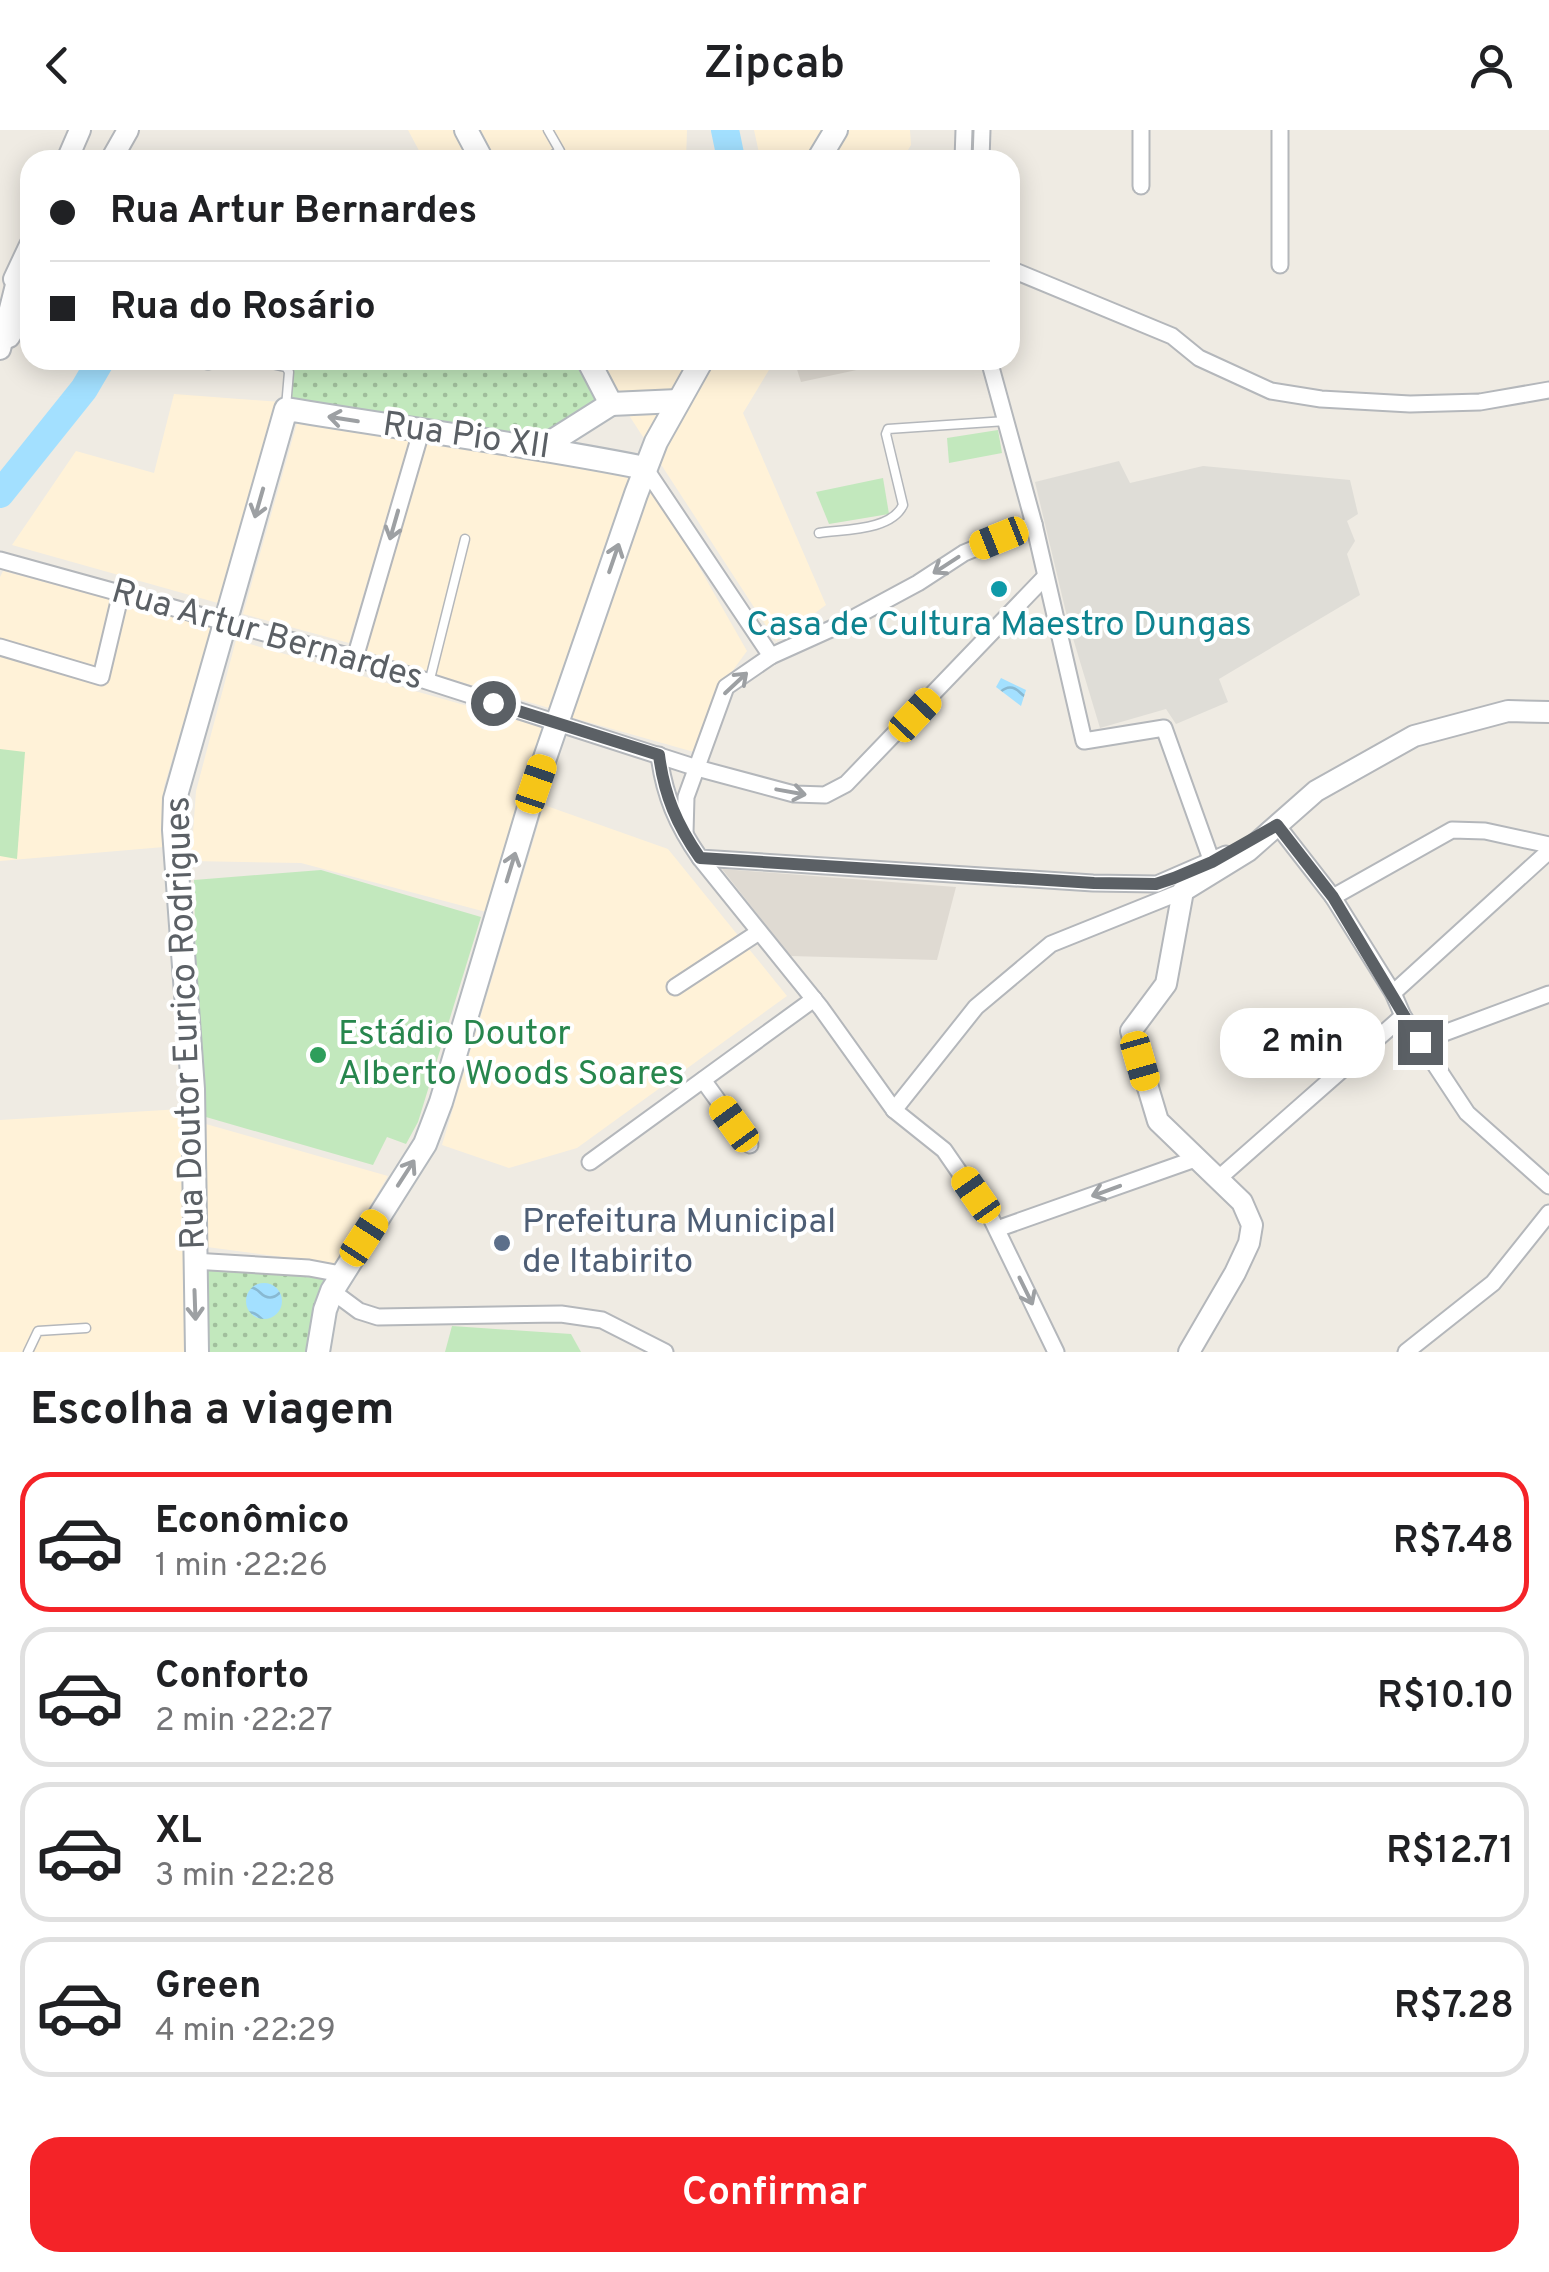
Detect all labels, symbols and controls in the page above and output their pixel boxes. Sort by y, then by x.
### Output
text: Zipcab [704,37,845,94]
icon: back [30,38,85,93]
icon: person [1464,38,1519,93]
text: Rua Artur Bernardes [110,188,477,237]
text: Rua do Rosário [110,284,376,333]
street label: Rua Pio XII [380,404,552,470]
one-way arrow [327,409,359,427]
one-way arrow [249,487,267,518]
one-way arrow [384,509,402,540]
car [966,513,1032,563]
one-way arrow [606,543,624,575]
one-way arrow [932,554,960,575]
street label: Rua Artur Bernardes [106,570,428,702]
marker: Casa de Cultura Maestro Dungas [988,578,1010,600]
place label: Casa de Cultura Maestro Dungas [746,604,1252,648]
one-way arrow [723,671,749,695]
route start [471,681,516,726]
car [884,683,946,747]
car [512,751,560,817]
one-way arrow [774,783,807,802]
street label: Rua Doutor Eurico Rodrigues [157,796,217,1250]
one-way arrow [503,852,521,883]
callout: 2 min [1220,1007,1385,1077]
place label: Estádio Doutor Alberto Woods Soares [338,1013,684,1097]
route end [1398,1020,1443,1065]
text: 2 min [1261,1023,1344,1063]
car [1117,1028,1163,1094]
marker: Estádio Doutor Alberto Woods Soares [307,1044,329,1066]
car [704,1091,764,1157]
one-way arrow [396,1159,417,1188]
car [947,1162,1005,1228]
one-way arrow [1091,1183,1122,1201]
place label: Prefeitura Municipal de Itabirito [522,1201,836,1285]
car [335,1205,393,1271]
marker: Prefeitura Municipal de Itabirito [491,1232,513,1254]
one-way arrow [1018,1275,1037,1305]
one-way arrow [186,1289,205,1321]
text: Escolha a viagem [30,1383,395,1440]
icon: car [35,1497,125,1587]
text: Econômico [155,1498,350,1547]
text: R$7.48 [1393,1518,1514,1567]
text: 1 min · 22:26 [155,1547,328,1587]
icon: car [35,1652,125,1742]
text: Conforto [155,1653,309,1702]
text: R$10.10 [1377,1673,1514,1722]
text: 2 min · 22:27 [155,1702,333,1742]
icon: car [35,1807,125,1897]
text: XL [155,1808,202,1857]
text: R$12.71 [1386,1828,1514,1877]
text: 3 min · 22:28 [155,1857,336,1897]
icon: car [35,1962,125,2052]
text: Green [155,1963,261,2012]
text: R$7.28 [1394,1983,1514,2032]
text: 4 min · 22:29 [155,2012,336,2052]
button: Confirmar [30,2137,1519,2252]

